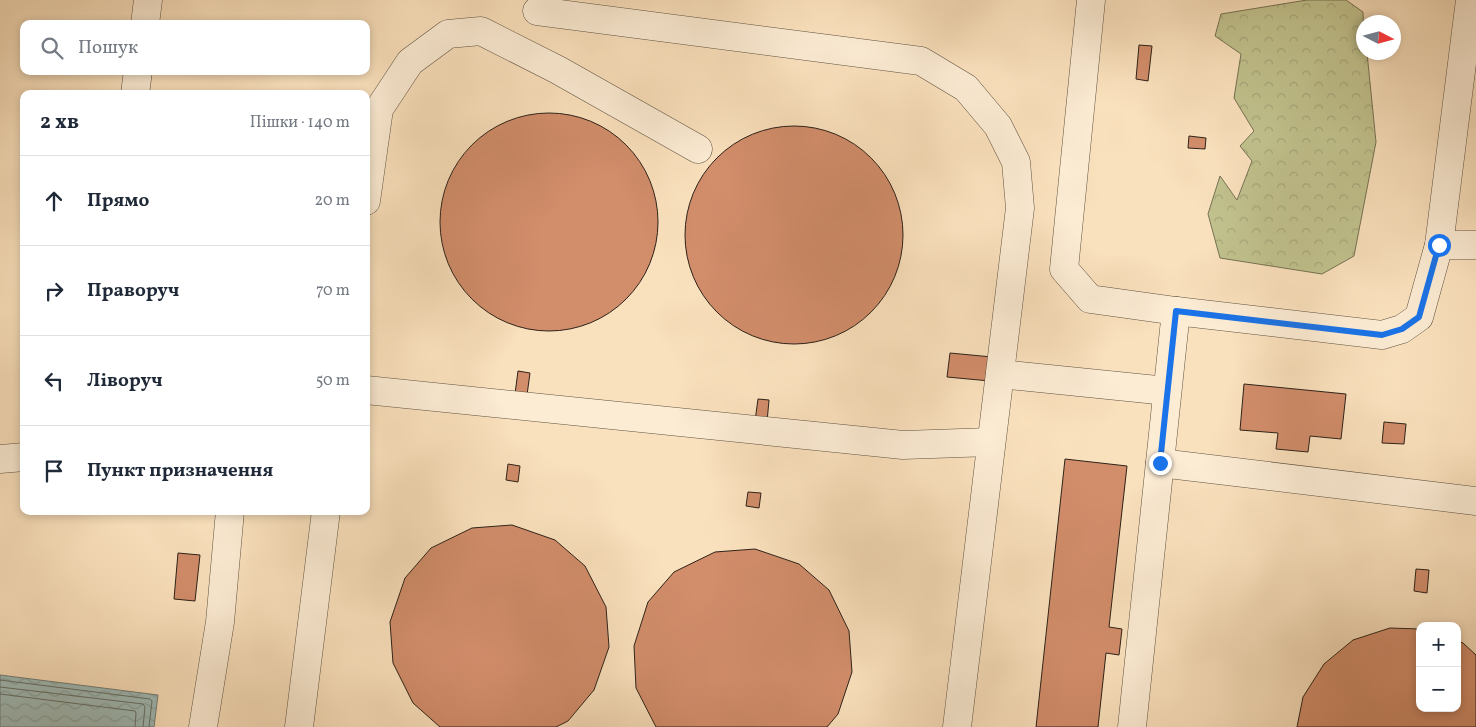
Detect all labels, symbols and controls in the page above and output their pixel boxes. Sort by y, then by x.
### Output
north arrow [1356,15,1401,60]
search box [20,20,370,75]
icon: search [38,34,66,62]
text: Пошук [78,35,138,61]
text: 2 хв [40,108,79,137]
text: Пішки · 140 m [250,112,350,134]
icon: ahead [40,187,68,215]
text: Прямо [87,188,149,214]
text: 20 m [315,190,350,212]
route start [1428,234,1451,257]
icon: right [40,277,68,305]
text: Праворуч [87,278,179,304]
text: 70 m [316,280,350,302]
icon: left [40,367,68,395]
text: Ліворуч [87,368,162,394]
text: 50 m [316,370,350,392]
route end [1149,452,1172,475]
icon: arrive [40,457,68,485]
text: Пункт призначення [87,458,273,484]
map controls [1416,622,1461,712]
button: + [1416,622,1461,667]
button: − [1416,667,1461,712]

